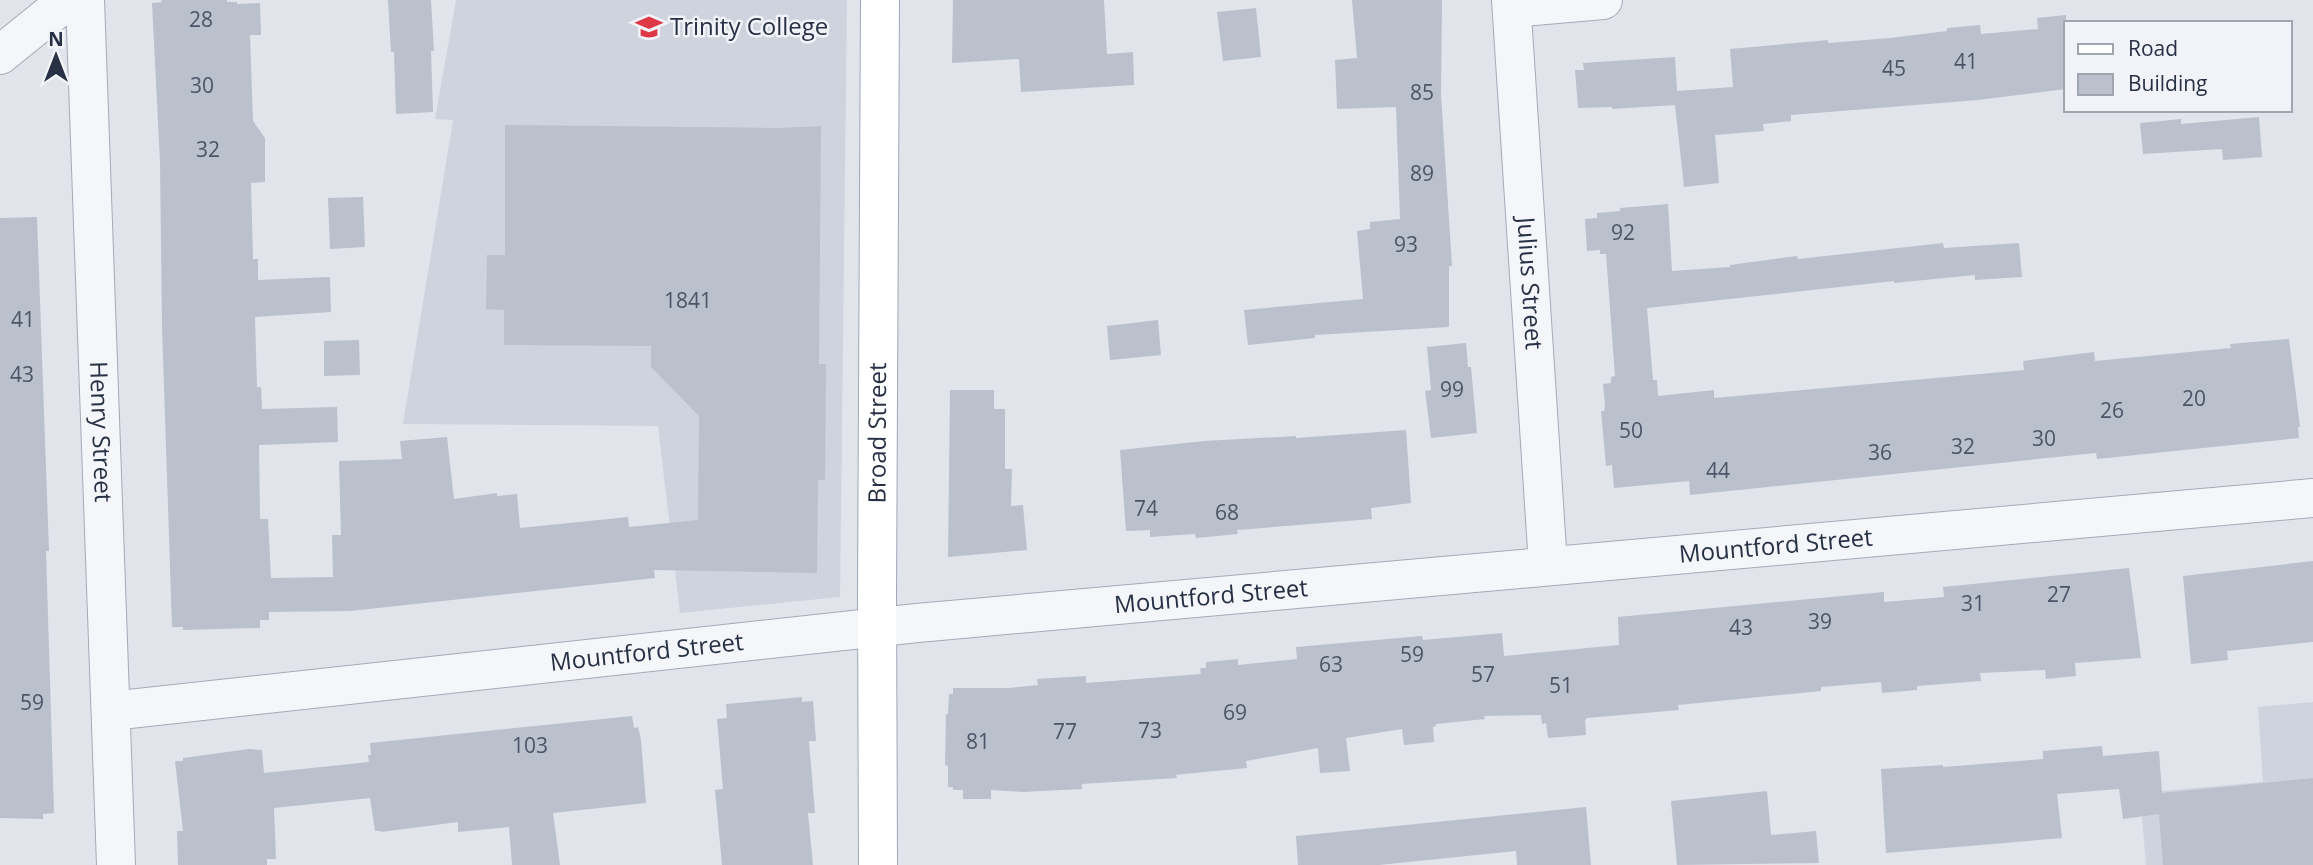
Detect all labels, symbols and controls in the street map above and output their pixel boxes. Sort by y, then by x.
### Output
house number: 28 [189,5,213,33]
place label: Trinity College [670,9,828,42]
school or university icon: Trinity College [634,12,664,42]
north arrow [21,21,91,91]
legend [2064,21,2292,112]
text: N [48,26,64,52]
text: Road [2128,34,2178,62]
house number: 41 [1954,47,1978,75]
house number: 45 [1882,54,1906,82]
text: Building [2128,69,2207,97]
house number: 30 [190,71,214,99]
house number: 85 [1410,78,1434,106]
house number: 32 [196,135,220,163]
house number: 89 [1410,159,1434,187]
street label: Julius Street [1510,214,1552,351]
house number: 92 [1611,218,1635,246]
house number: 93 [1394,230,1418,258]
house number: 1841 [664,286,712,314]
house number: 41 [11,305,35,333]
house number: 43 [10,360,34,388]
street label: Henry Street [83,361,121,503]
street label: Broad Street [859,362,893,504]
house number: 99 [1440,375,1464,403]
house number: 20 [2182,384,2206,412]
house number: 26 [2100,396,2124,424]
house number: 50 [1619,416,1643,444]
house number: 30 [2032,424,2056,452]
house number: 32 [1951,432,1975,460]
house number: 36 [1868,438,1892,466]
house number: 44 [1706,456,1730,484]
house number: 74 [1134,494,1158,522]
house number: 68 [1215,498,1239,526]
street label: Mountford Street [1677,520,1874,570]
street label: Mountford Street [1113,570,1309,620]
house number: 27 [2047,580,2071,608]
house number: 31 [1961,589,1985,617]
house number: 39 [1808,607,1832,635]
house number: 43 [1729,613,1753,641]
street label: Mountford Street [548,624,745,678]
house number: 59 [1400,640,1424,668]
house number: 63 [1319,650,1343,678]
house number: 57 [1471,660,1495,688]
house number: 51 [1549,671,1573,699]
house number: 59 [20,688,44,716]
house number: 69 [1223,698,1247,726]
house number: 73 [1138,716,1162,744]
house number: 77 [1053,717,1077,745]
house number: 81 [966,727,990,755]
house number: 103 [512,731,548,759]

